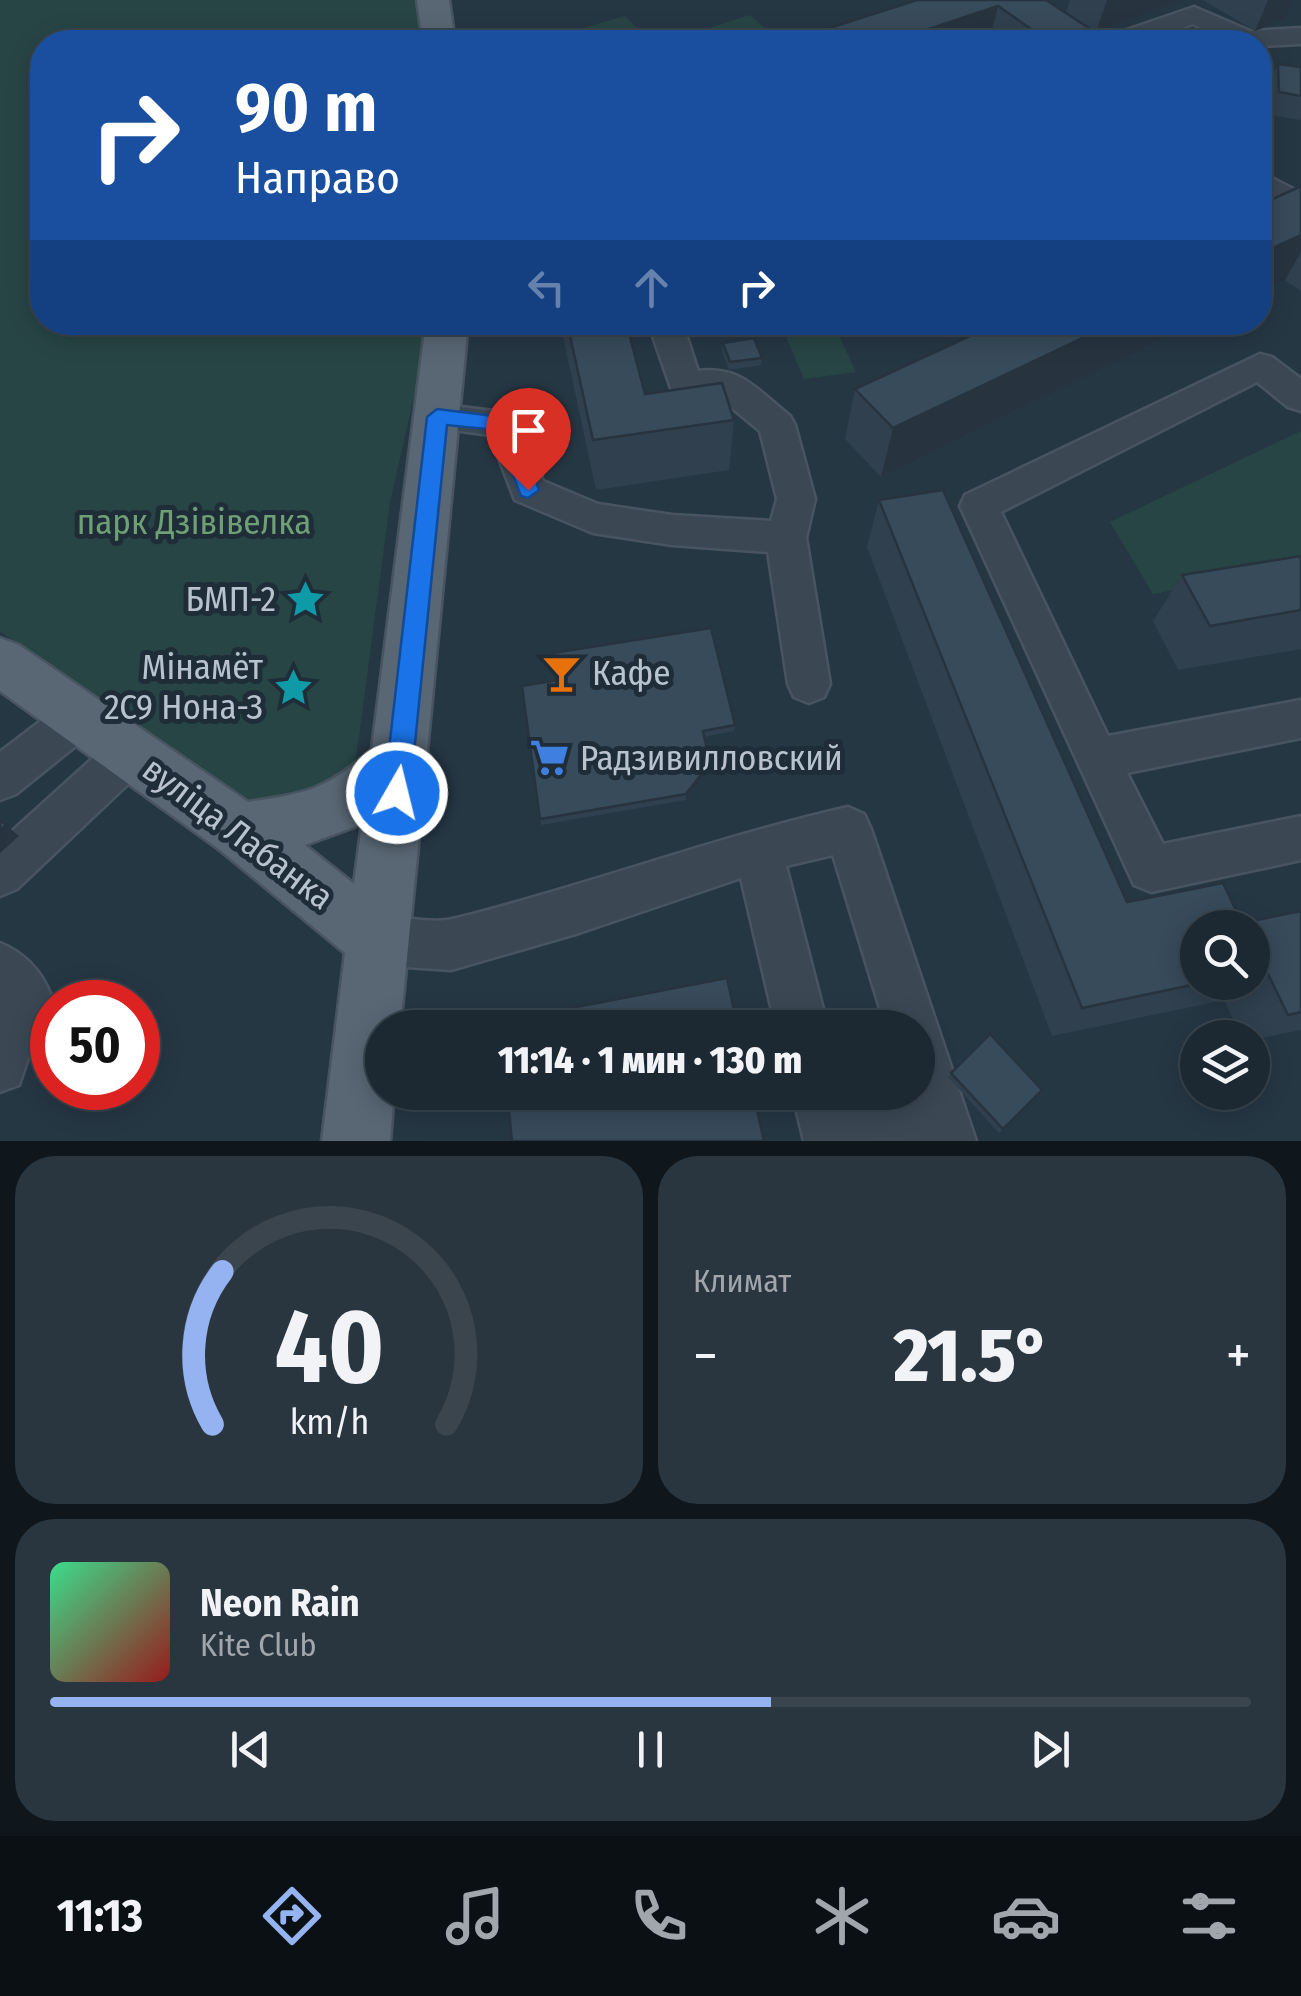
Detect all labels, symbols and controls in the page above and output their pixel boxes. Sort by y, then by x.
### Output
text: 90 m [235,66,377,150]
icon: right [70,70,200,200]
text: Направо [235,151,400,205]
icon: left [519,260,574,315]
icon: ahead [624,260,679,315]
icon: right [729,260,784,315]
pin [486,388,571,491]
icon: arrive [501,403,556,458]
park label: парк Дзівівелка [77,501,311,543]
place label: БМП-2 [185,578,276,620]
place icon: БМП-2 [285,578,327,620]
place label: Мінамёт 2С9 Нона-З [104,646,264,728]
bar icon: Кафе [541,652,583,694]
place label: Кафе [592,652,671,694]
place icon: Мінамёт 2С9 Нона-З [272,666,314,708]
supermarket icon: Радзивилловский [529,737,571,779]
place label: Радзивилловский [580,737,843,779]
position arrow [345,741,449,845]
street label: вуліца Лабанка [135,748,341,918]
map controls [1180,910,1270,1110]
button: search [1180,910,1270,1000]
speed limit sign: 50 [30,980,160,1110]
button: layers [1180,1020,1270,1110]
text: 11:14 · 1 мин · 130 m [498,1037,802,1083]
text: Климат [693,1262,791,1300]
text: 40 [274,1285,384,1410]
text: 21.5° [894,1311,1050,1401]
text: − [693,1323,718,1389]
text: + [1226,1323,1251,1389]
text: km/h [289,1401,369,1443]
text: Neon Rain [200,1580,360,1626]
text: Kite Club [200,1626,316,1664]
icon: previous [223,1722,278,1777]
icon: pause [623,1722,678,1777]
icon: next [1023,1722,1078,1777]
icon: directions [257,1881,327,1951]
icon: music [440,1881,510,1951]
icon: phone [624,1881,694,1951]
icon: climate [807,1881,877,1951]
icon: car [991,1881,1061,1951]
icon: filters [1174,1881,1244,1951]
text: 11:13 [57,1889,143,1943]

